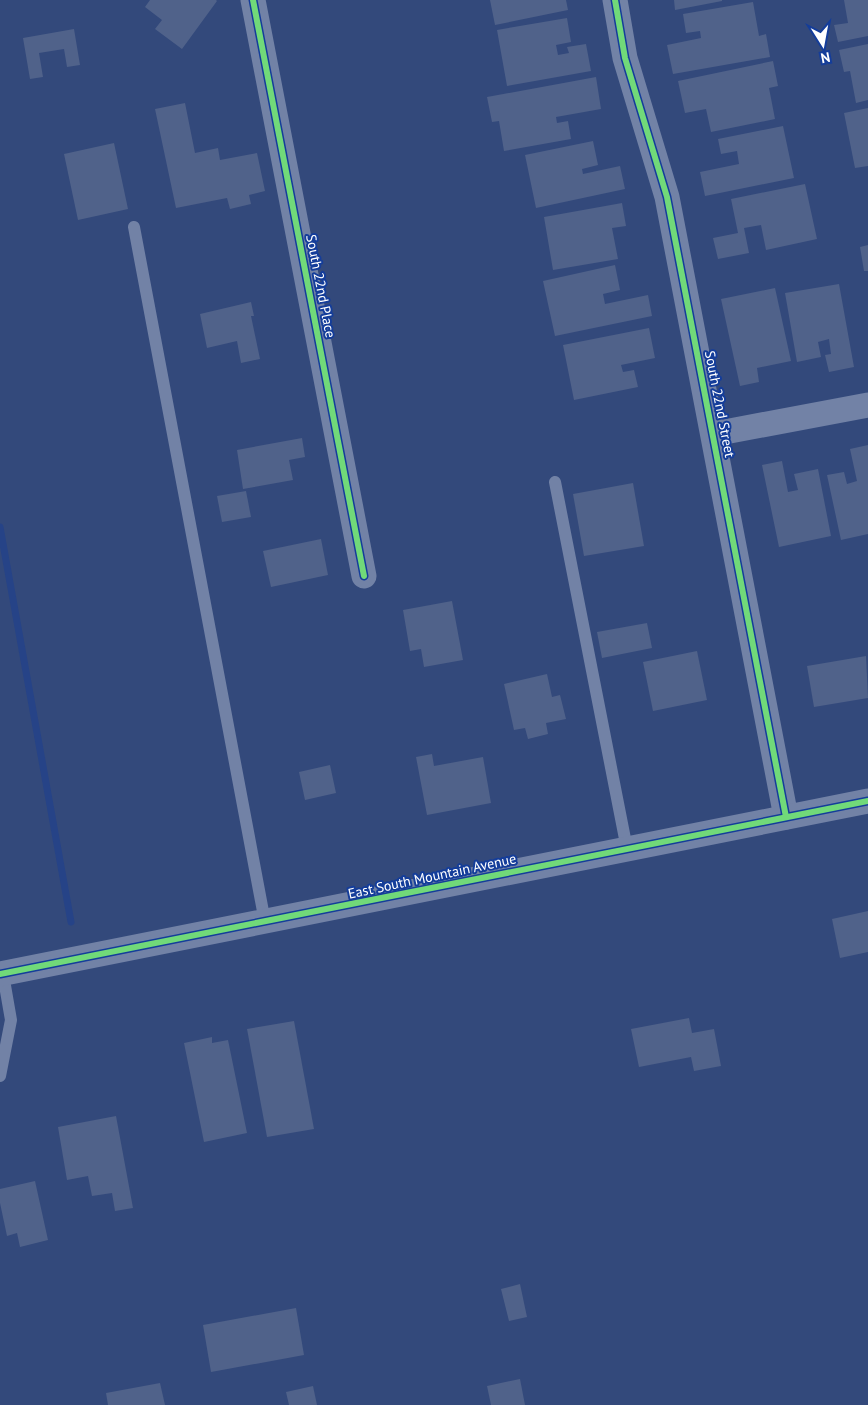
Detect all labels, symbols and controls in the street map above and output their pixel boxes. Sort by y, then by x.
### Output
north arrow [798,20,848,70]
text: N [819,48,832,67]
street label: South 22nd Place [302,233,340,339]
street label: South 22nd Street [701,349,739,459]
street label: East South Mountain Avenue [346,849,518,903]

